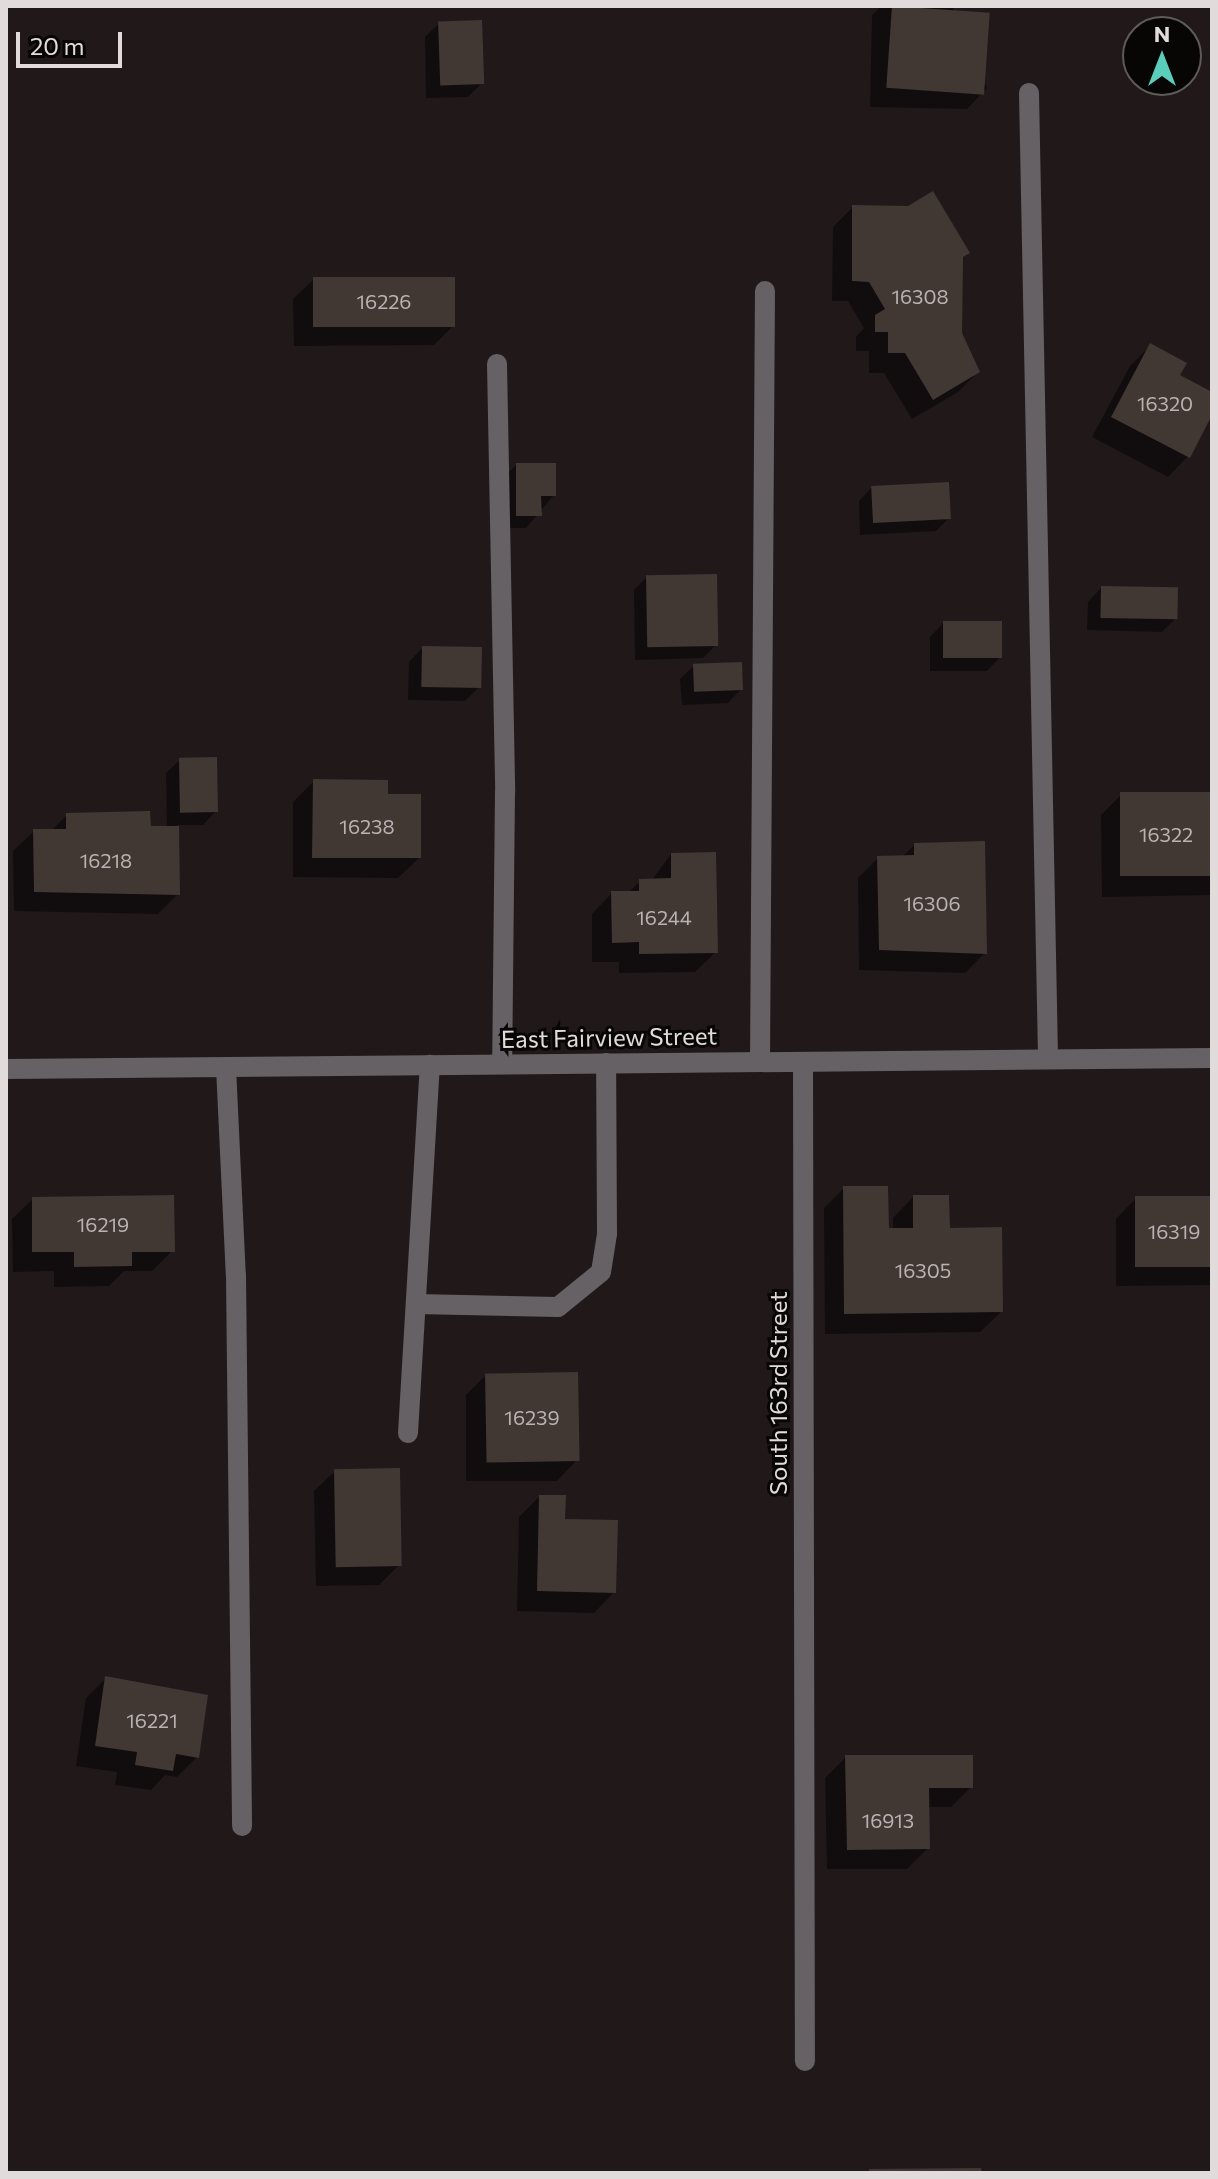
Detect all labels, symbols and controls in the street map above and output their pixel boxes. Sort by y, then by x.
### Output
scale bar [20,16,126,66]
north arrow [1122,16,1202,96]
text: N [1154,20,1170,47]
text: 20 m [30,31,84,60]
house number: 16308 [891,284,949,308]
house number: 16226 [357,289,411,313]
house number: 16320 [1137,391,1193,415]
house number: 16238 [339,814,395,838]
house number: 16322 [1139,822,1193,846]
house number: 16218 [80,848,132,872]
house number: 16306 [903,891,961,915]
house number: 16244 [636,905,692,929]
street label: East Fairview Street [501,1021,717,1053]
house number: 16219 [77,1212,129,1236]
house number: 16319 [1148,1219,1200,1243]
house number: 16305 [895,1258,951,1282]
street label: South 163rd Street [764,1291,792,1495]
house number: 16239 [504,1405,560,1429]
house number: 16221 [126,1708,178,1732]
house number: 16913 [862,1808,914,1832]

